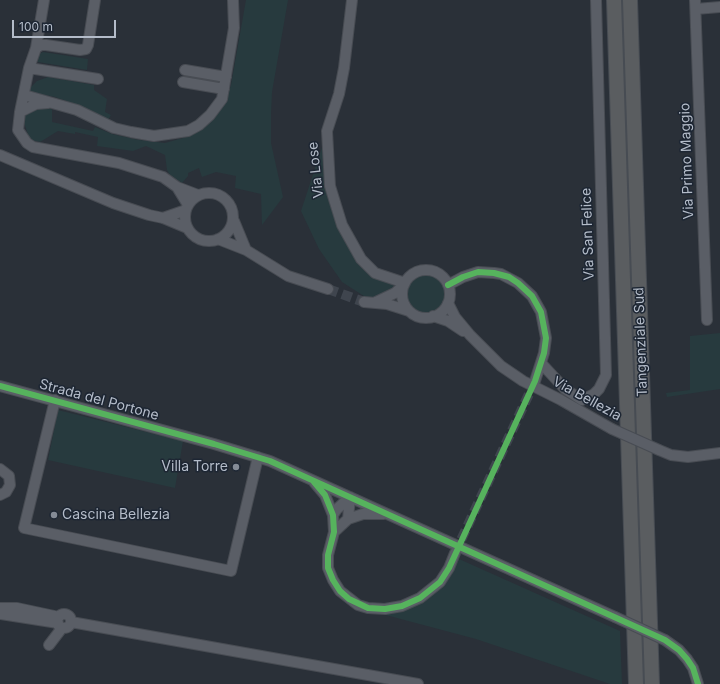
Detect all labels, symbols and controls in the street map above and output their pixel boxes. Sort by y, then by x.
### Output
scale bar [14,12,118,38]
text: 100 m [19,19,53,34]
street label: Via Primo Maggio [677,102,697,220]
street label: Via Lose [305,141,327,199]
street label: Via San Felice [578,187,598,281]
street label: Tangenziale Sud [631,287,651,397]
street label: Via Bellezia [550,373,624,425]
street label: Strada del Portone [37,376,161,424]
place label: Villa Torre [161,459,228,475]
marker: Villa Torre [231,462,241,472]
place label: Cascina Bellezia [62,507,170,523]
marker: Cascina Bellezia [49,510,59,520]

